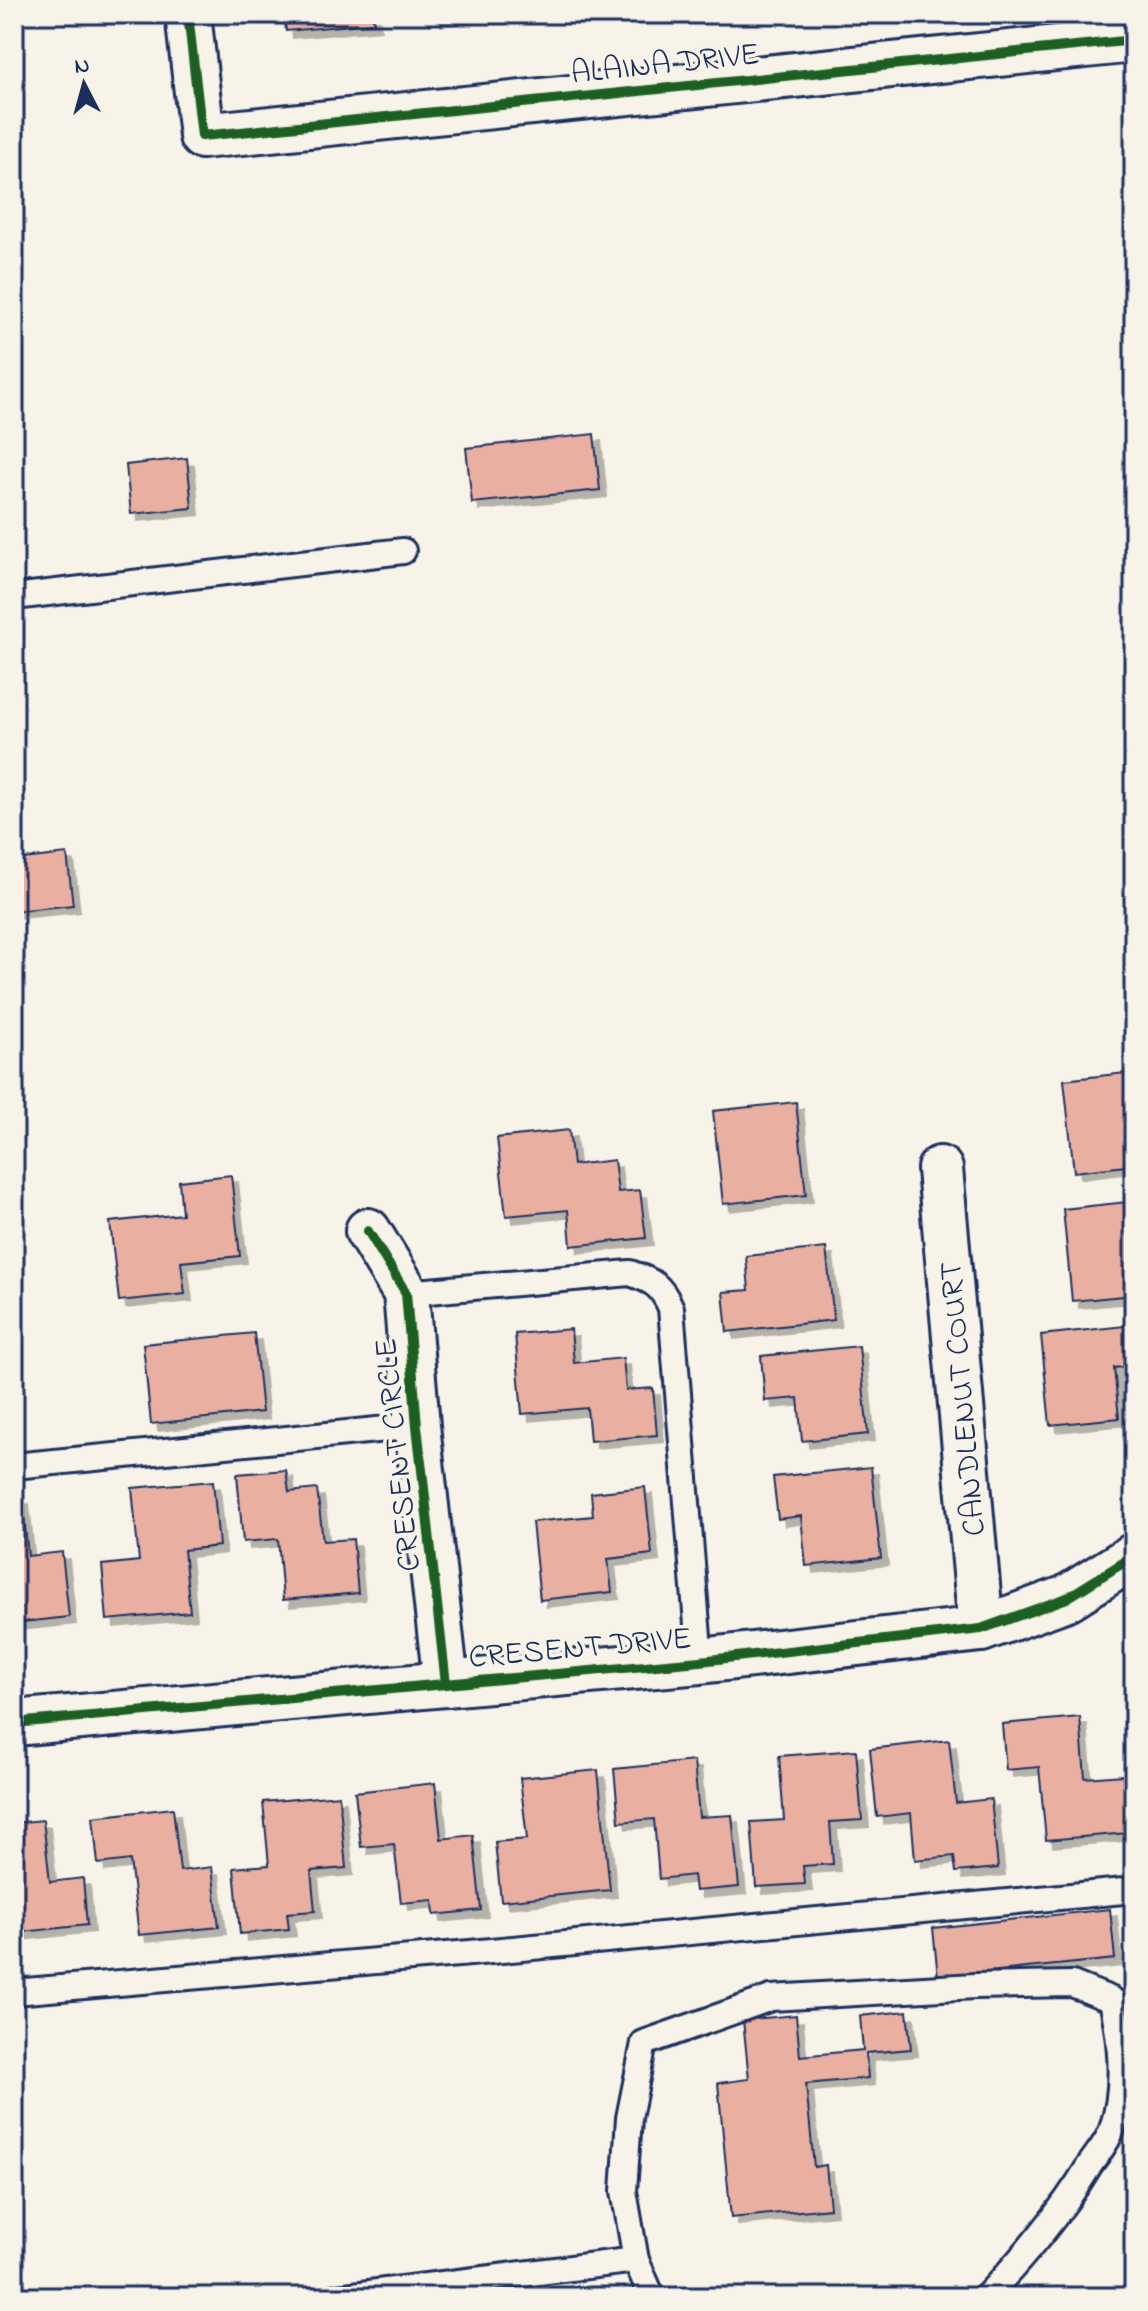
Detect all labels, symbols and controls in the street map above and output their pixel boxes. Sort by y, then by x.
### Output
street label: ALAINA DRIVE [569,32,762,99]
north arrow [44,44,124,124]
text: N [73,50,91,84]
street label: CANDLENUT COURT [929,1259,1000,1538]
street label: CRESENT CIRCLE [364,1336,435,1574]
street label: CRESENT DRIVE [467,1616,694,1683]

